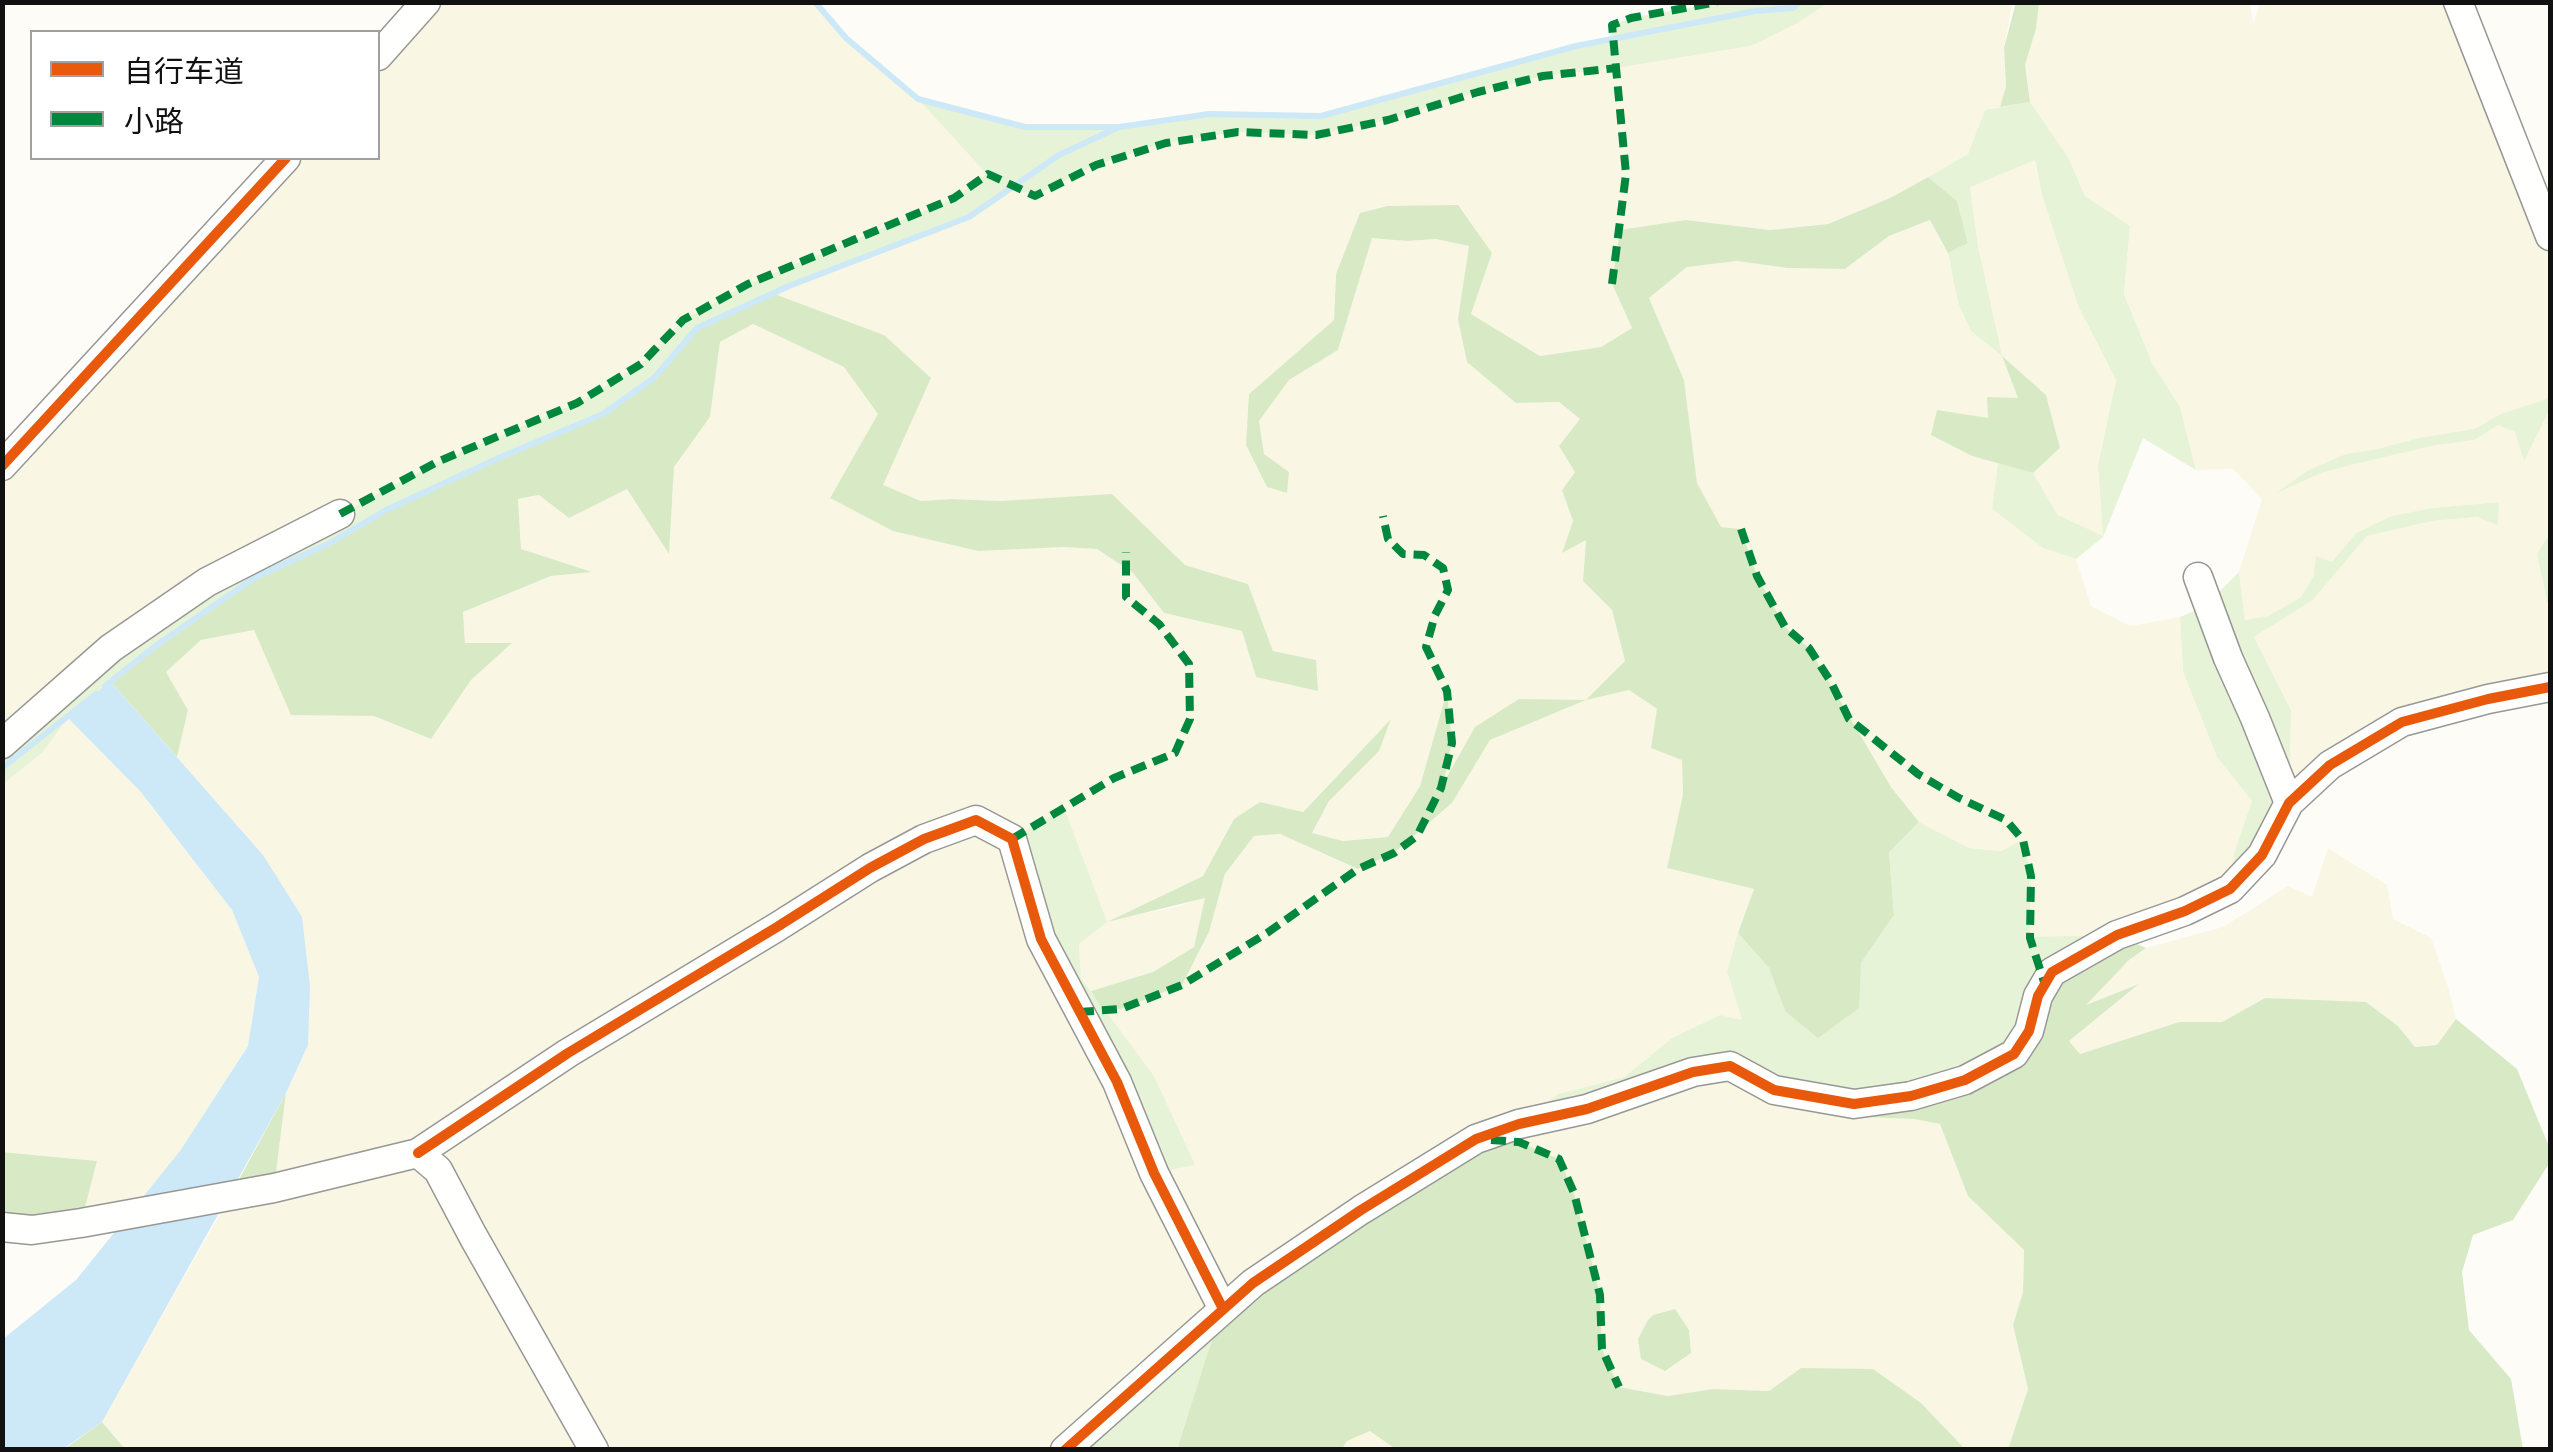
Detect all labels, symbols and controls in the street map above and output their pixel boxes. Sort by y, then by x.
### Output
legend [30,30,380,160]
text: 自行车道 [124,54,244,90]
text: 小路 [124,104,184,140]

